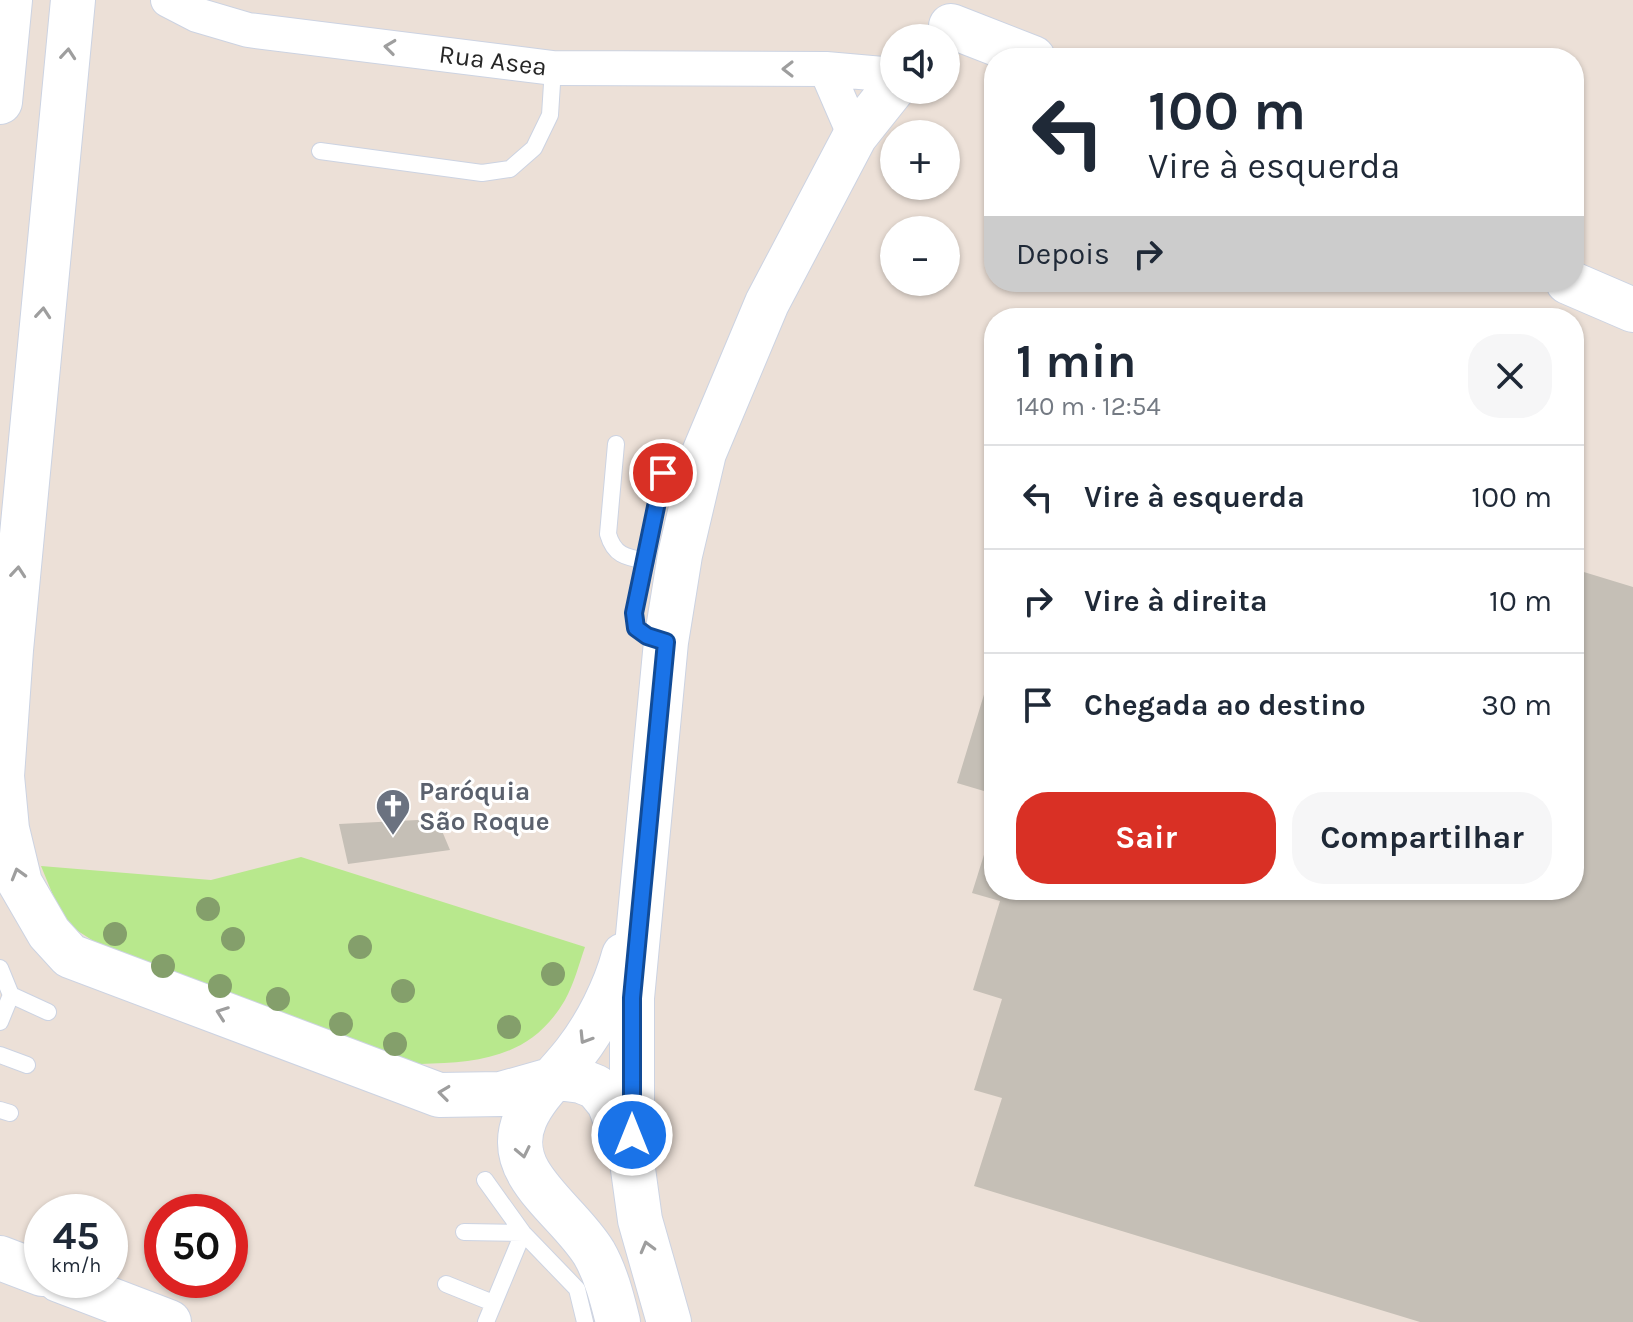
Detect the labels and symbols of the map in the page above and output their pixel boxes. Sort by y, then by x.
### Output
one-way arrow [383,39,396,56]
street label: Rua Asea [437,39,549,82]
one-way arrow [59,47,76,60]
one-way arrow [781,60,794,78]
one-way arrow [34,306,51,319]
pin [629,439,697,507]
one-way arrow [9,565,26,578]
place label: Paróquia São Roque [419,776,549,837]
church icon: Paróquia São Roque [374,787,412,837]
one-way arrow [11,867,27,881]
one-way arrow [215,1006,229,1023]
one-way arrow [579,1029,594,1044]
one-way arrow [437,1084,450,1101]
position arrow [590,1093,674,1177]
one-way arrow [514,1144,531,1158]
speed limit sign: 50 [144,1194,248,1298]
one-way arrow [640,1241,657,1255]

